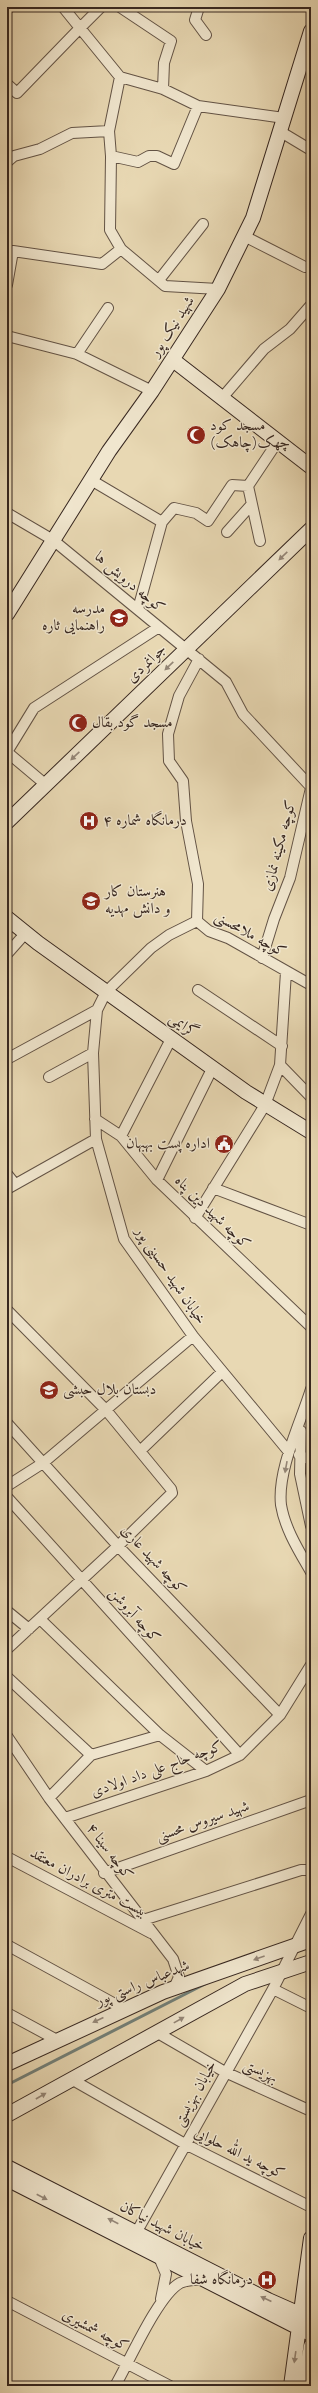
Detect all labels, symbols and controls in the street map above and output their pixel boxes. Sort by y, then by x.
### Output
street label: شهید نیک پور [145,293,200,363]
place label: مسجد کود چهک(چاهک) [210,418,290,453]
mosque icon: مسجد کود چهک(چاهک) [185,424,207,446]
street label: کوچه درویش ها [90,549,167,618]
one-way arrow [278,551,288,561]
place label: مدرسه راهنمایی ثاره [42,602,105,635]
school or university icon: مدرسه راهنمایی ثاره [108,607,130,629]
street label: جوانمردی [124,642,170,687]
one-way arrow [164,661,174,671]
mosque icon: مسجد گود بقال [67,712,89,734]
place label: مسجد گود بقال [92,714,173,731]
one-way arrow [70,751,80,761]
street label: کوچه مکینه نمازی [259,798,301,894]
hospital icon: درمانگاه شماره ۴ [78,810,100,832]
place label: درمانگاه شماره ۴ [103,810,187,829]
place label: هنرستان کار و دانش مهدیه [103,884,171,918]
school or university icon: هنرستان کار و دانش مهدیه [80,890,102,912]
street label: کوچه ملامحسنی [211,908,289,962]
street label: گرایمی [165,1008,202,1043]
public building icon: اداره پست بهبهان [213,1133,235,1155]
place label: اداره پست بهبهان [126,1137,210,1153]
street label: کوچه شهید دین پناه [170,1173,253,1254]
street label: خیابان شهید حسینی پور [129,1223,208,1329]
school or university icon: دبستان بلال حبشی [38,1379,60,1401]
place label: دبستان بلال حبشی [63,1383,156,1400]
one-way arrow [283,1461,289,1473]
street label: کوچه شهید عاری [116,1522,189,1599]
street label: کوچه آبروشن [104,1584,165,1648]
street label: کوچه حاج علی داد اولادی [89,1738,226,1805]
street label: شهید سیروس محسنی [155,1799,252,1847]
street label: کوچه سینا ۴ [81,1820,136,1884]
street label: بیست متری برادران معتقد [27,1846,149,1920]
one-way arrow [252,1955,264,1961]
street label: شهدعباس راستی پور [92,1958,193,2012]
one-way arrow [173,2016,185,2023]
one-way arrow [93,2017,104,2023]
street label: بهزیستی [240,2058,279,2088]
street label: خیابان بهزیستی [172,2059,222,2130]
one-way arrow [35,2092,47,2099]
street label: کوچه ید الله حلوایی [191,2120,289,2184]
one-way arrow [36,2194,48,2200]
street label: خیابان شهید نیاکان [117,2198,207,2256]
one-way arrow [107,2217,119,2224]
place label: درمانگاه شفا [190,2269,253,2288]
hospital icon: درمانگاه شفا [256,2269,278,2291]
one-way arrow [260,2296,271,2302]
street label: کوچه شمشیری [58,2306,131,2356]
one-way arrow [292,2351,298,2363]

